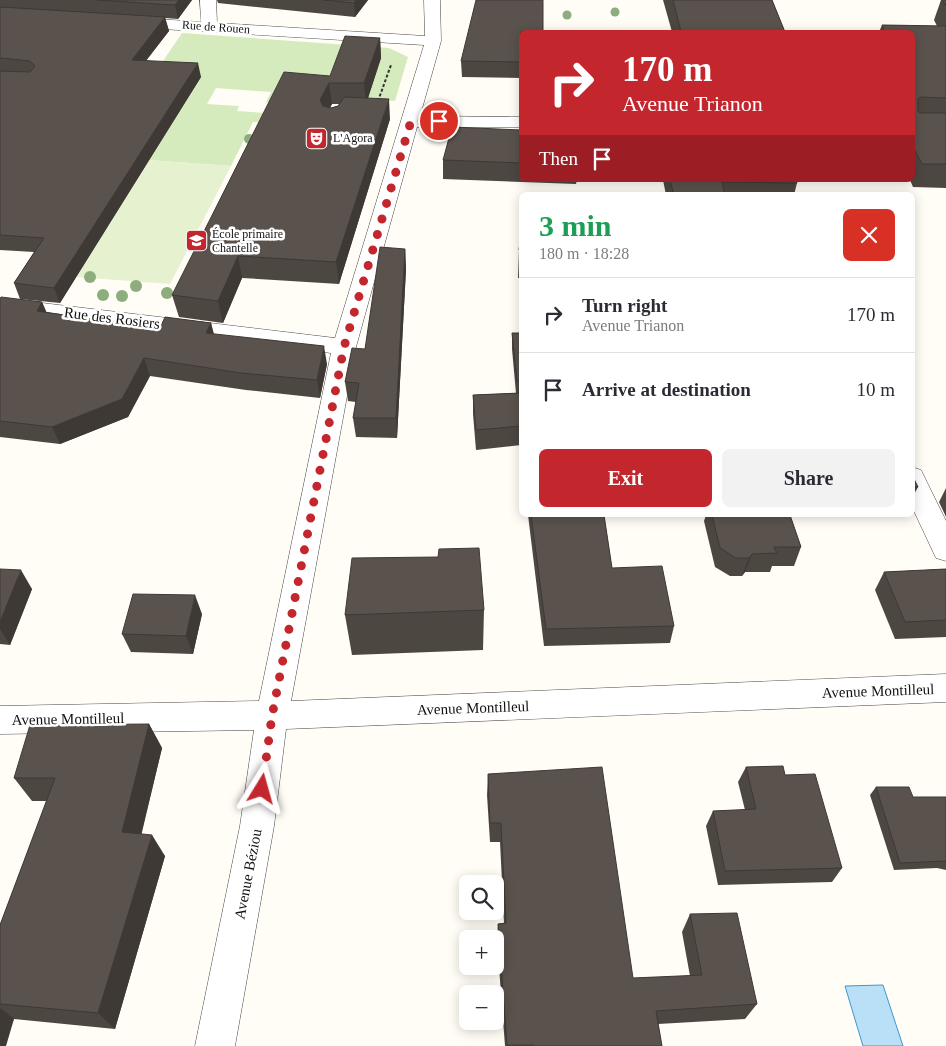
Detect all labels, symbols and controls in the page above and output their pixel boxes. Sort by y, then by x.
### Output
street label: Rue de Rouen [182,18,250,36]
icon: right [539,50,604,115]
text: 170 m [622,50,712,89]
text: Avenue Trianon [622,91,763,116]
pin [418,100,460,142]
icon: arrive [425,107,453,135]
theatre icon: L'Agora [305,126,329,150]
place label: L'Agora [333,131,373,145]
icon: arrive [588,145,616,173]
text: Then [539,148,578,169]
text: 3 min [539,209,612,242]
button: close [843,209,895,261]
place label: École primaire Chantelle [212,227,283,255]
school or university icon: École primaire Chantelle [184,229,208,253]
text: 180 m · 18:28 [539,245,629,262]
text: Turn right [582,295,667,316]
icon: right [539,301,567,329]
street label: Rue des Rosiers [63,304,161,332]
text: 170 m [847,304,895,325]
text: Avenue Trianon [582,317,684,334]
icon: arrive [539,376,567,404]
text: Arrive at destination [582,379,751,400]
text: 10 m [856,379,895,400]
button: Exit [539,449,712,507]
button: Share [722,449,895,507]
street label: Avenue Montilleul [821,681,935,701]
street label: Avenue Montilleul [416,698,530,718]
street label: Avenue Montilleul [12,710,124,728]
position arrow [235,762,287,814]
street label: Avenue Béziou [231,827,265,921]
map controls [459,875,504,1030]
button: search [459,875,504,920]
button: + [459,930,504,975]
button: − [459,985,504,1030]

